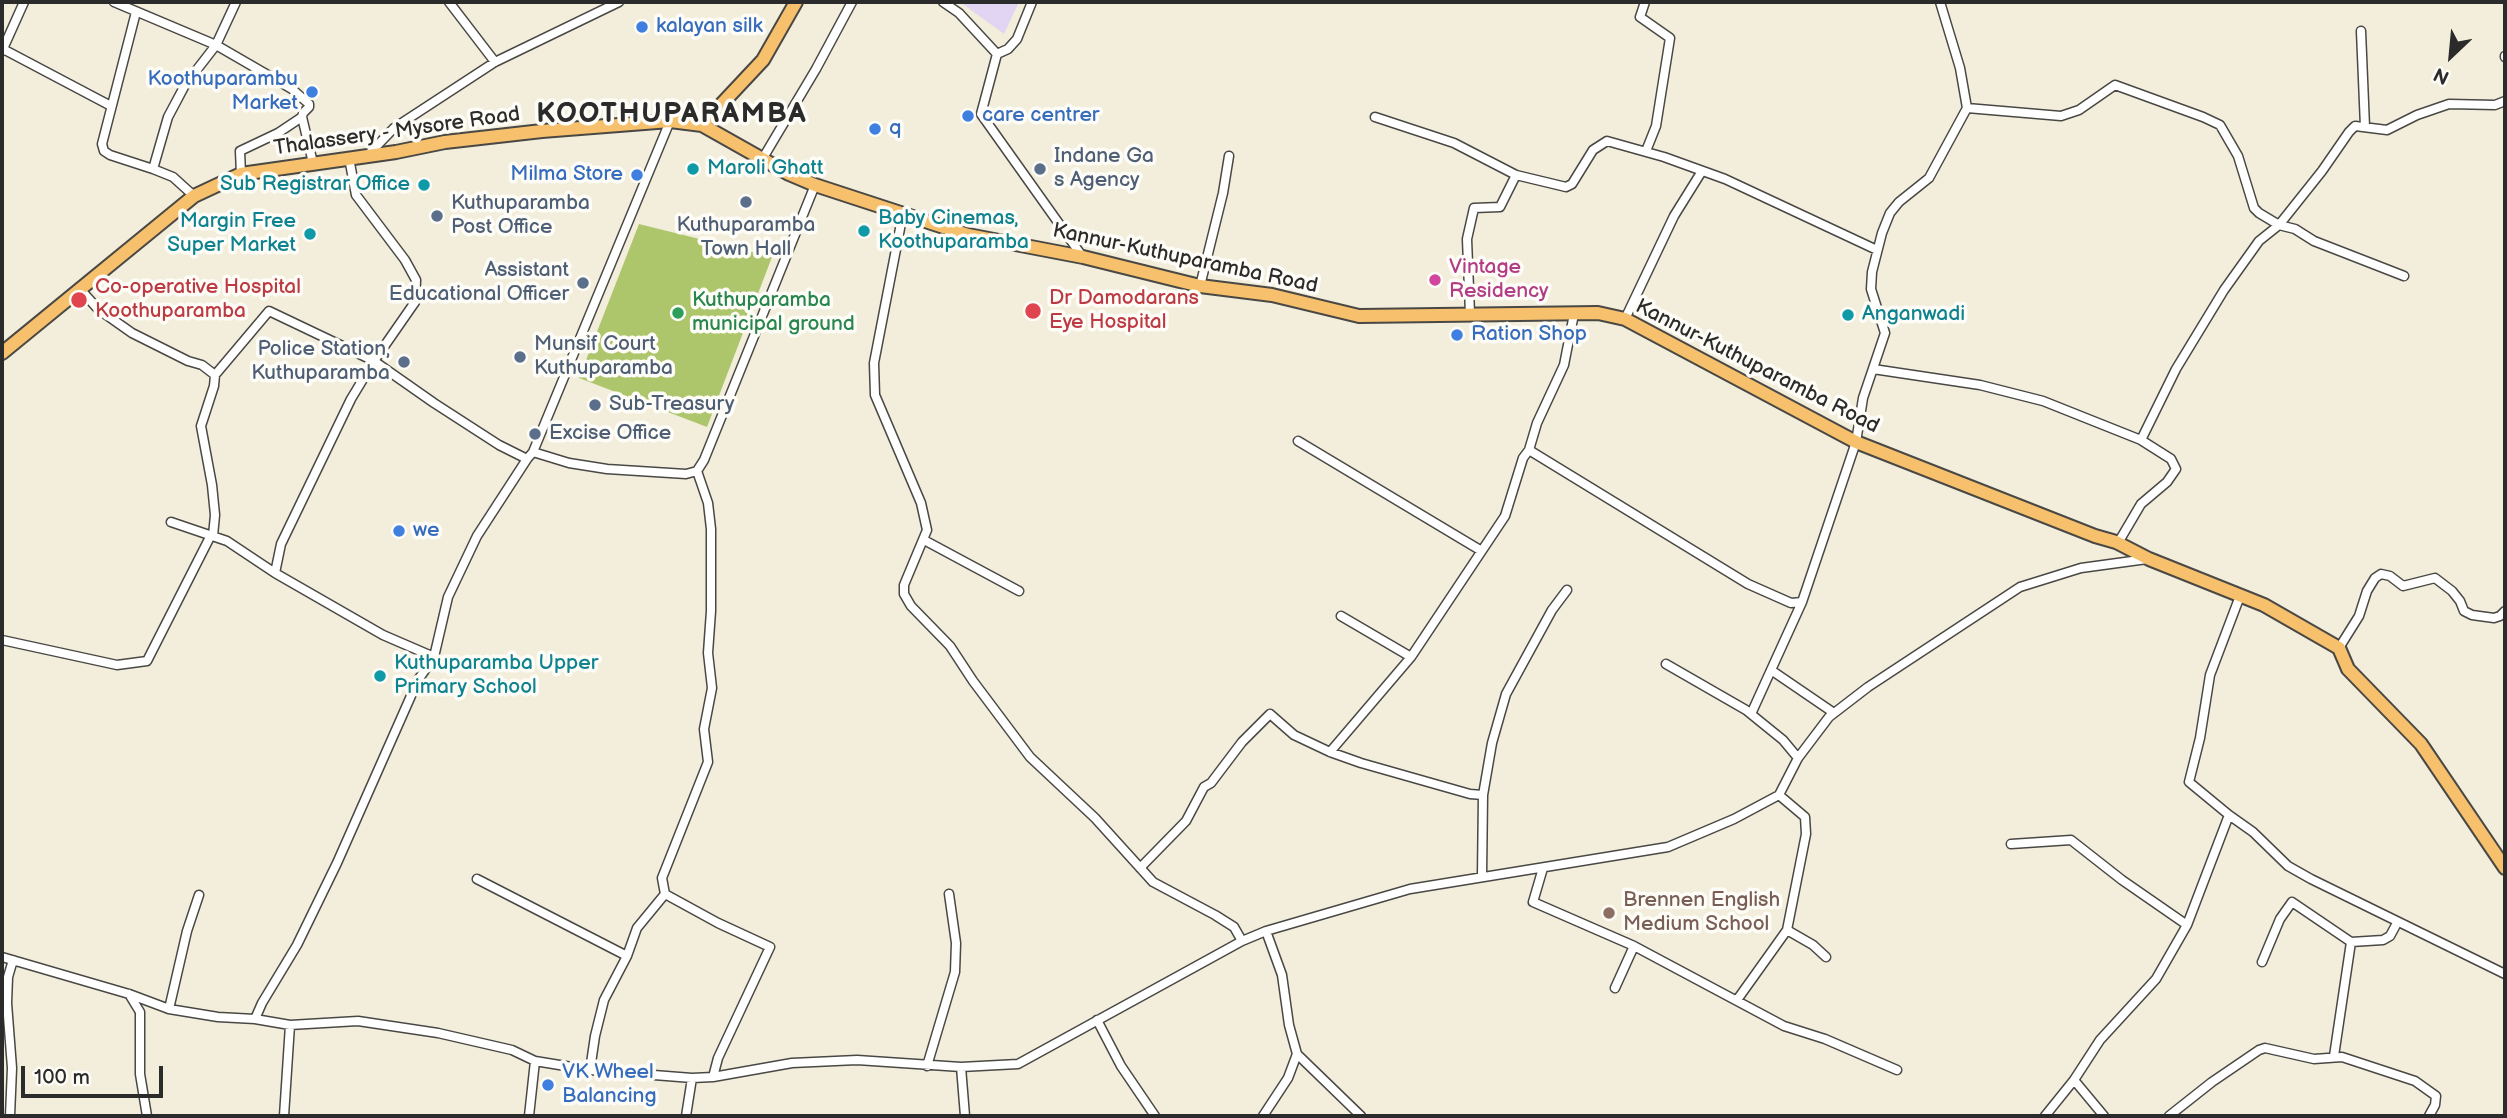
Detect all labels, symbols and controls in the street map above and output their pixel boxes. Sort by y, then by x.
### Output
place label: kalayan silk [656,14,763,40]
marker: kalayan silk [634,19,650,35]
north arrow [2416,21,2486,91]
text: N [2430,62,2453,89]
place label: Koothuparambu Market [147,67,298,117]
marker: Koothuparambu Market [304,84,320,100]
district label: KOOTHUPARAMBA [538,98,806,132]
street label: Thalassery - Mysore Road [272,102,522,162]
place label: care centrer [982,103,1099,129]
marker: care centrer [960,108,976,124]
place label: q [889,116,901,142]
marker: q [867,121,883,137]
place label: Indane Ga s Agency [1054,144,1154,194]
place label: Maroli Ghatt [707,156,824,182]
marker: Maroli Ghatt [685,161,701,177]
marker: Indane Ga s Agency [1032,161,1048,177]
place label: Milma Store [510,162,623,188]
marker: Milma Store [629,167,645,183]
place label: Sub Registrar Office [220,172,410,198]
marker: Sub Registrar Office [416,177,432,193]
place label: Kuthuparamba Post Office [451,191,590,241]
marker: Kuthuparamba Town Hall [738,194,754,210]
place label: Baby Cinemas, Koothuparamba [878,206,1029,256]
marker: Kuthuparamba Post Office [429,208,445,224]
place label: Margin Free Super Market [167,209,296,259]
place label: Kuthuparamba Town Hall [677,213,815,263]
street label: Kannur-Kuthuparamba Road [1050,219,1320,299]
marker: Baby Cinemas, Koothuparamba [856,223,872,239]
marker: Margin Free Super Market [302,226,318,242]
place label: Vintage Residency [1449,255,1549,305]
place label: Assistant Educational Officer [389,258,569,308]
marker: Vintage Residency [1427,272,1443,288]
place label: Co-operative Hospital Koothuparamba [95,275,301,325]
marker: Assistant Educational Officer [575,275,591,291]
place label: Dr Damodarans Eye Hospital [1049,286,1199,336]
place label: Kuthuparamba municipal ground [692,288,855,338]
marker: Co-operative Hospital Koothuparamba [69,290,89,310]
street label: Kannur-Kuthuparamba Road [1631,294,1883,440]
marker: Dr Damodarans Eye Hospital [1023,301,1043,321]
place label: Anganwadi [1862,302,1965,328]
marker: Kuthuparamba municipal ground [670,305,686,321]
marker: Anganwadi [1840,307,1856,323]
place label: Ration Shop [1471,322,1587,348]
marker: Ration Shop [1449,327,1465,343]
place label: Munsif Court Kuthuparamba [534,332,673,382]
place label: Police Station, Kuthuparamba [251,337,390,387]
marker: Munsif Court Kuthuparamba [512,349,528,365]
marker: Police Station, Kuthuparamba [396,354,412,370]
place label: Sub-Treasury [609,392,735,418]
marker: Sub-Treasury [587,397,603,413]
place label: Excise Office [549,421,671,447]
marker: Excise Office [527,426,543,442]
place label: we [413,518,439,544]
marker: we [391,523,407,539]
place label: Kuthuparamba Upper Primary School [394,651,598,701]
marker: Kuthuparamba Upper Primary School [372,668,388,684]
place label: Brennen English Medium School [1623,888,1780,938]
marker: Brennen English Medium School [1601,905,1617,921]
scale bar [24,1052,166,1096]
place label: VK Wheel Balancing [562,1060,657,1110]
text: 100 m [34,1065,90,1090]
marker: VK Wheel Balancing [540,1077,556,1093]

